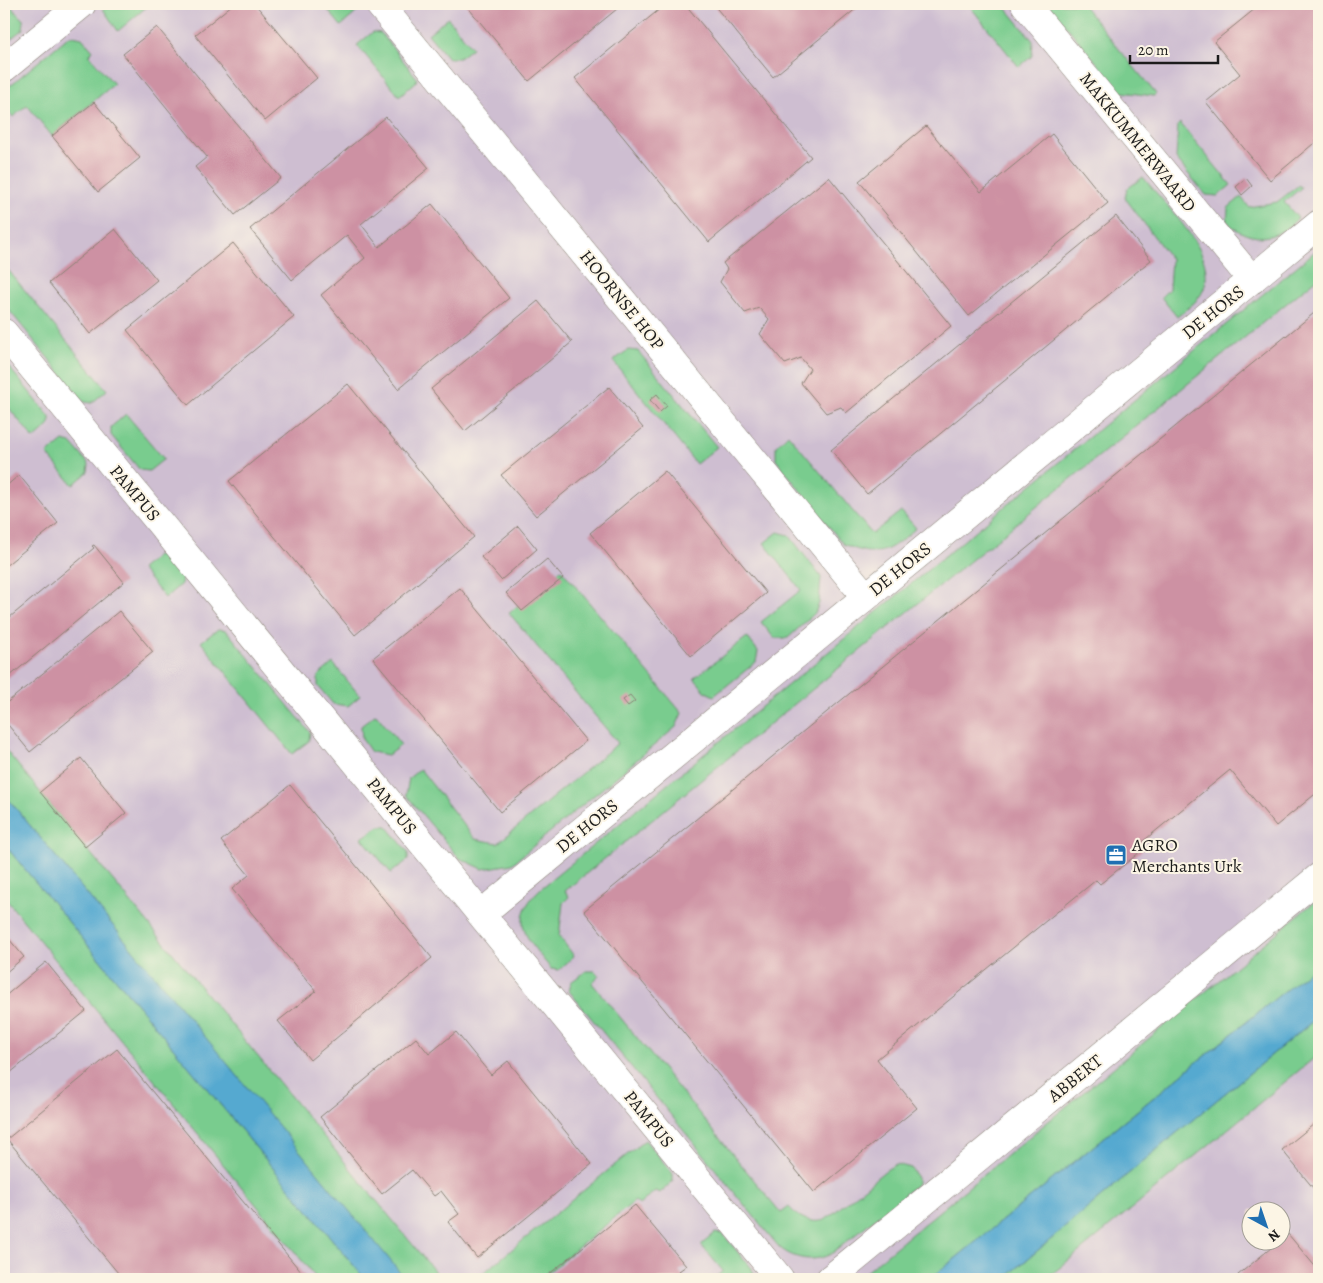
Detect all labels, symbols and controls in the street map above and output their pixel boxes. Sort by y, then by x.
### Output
scale bar [1130,32,1218,64]
text: 20 m [1138,40,1169,60]
street label: MAKKUMMERWAARD [1074,67,1202,217]
street label: HOORNSE HOP [574,245,670,355]
street label: DE HORS [1177,280,1249,344]
street label: PAMPUS [104,460,166,526]
street label: DE HORS [864,537,936,601]
street label: PAMPUS [362,772,422,840]
street label: DE HORS [551,794,623,858]
place label: AGRO Merchants Urk [1131,833,1242,878]
office icon: AGRO Merchants Urk [1104,843,1128,867]
street label: ABBERT [1042,1049,1107,1108]
street label: PAMPUS [619,1085,679,1153]
north arrow [1240,1200,1290,1250]
text: N [1264,1225,1284,1246]

